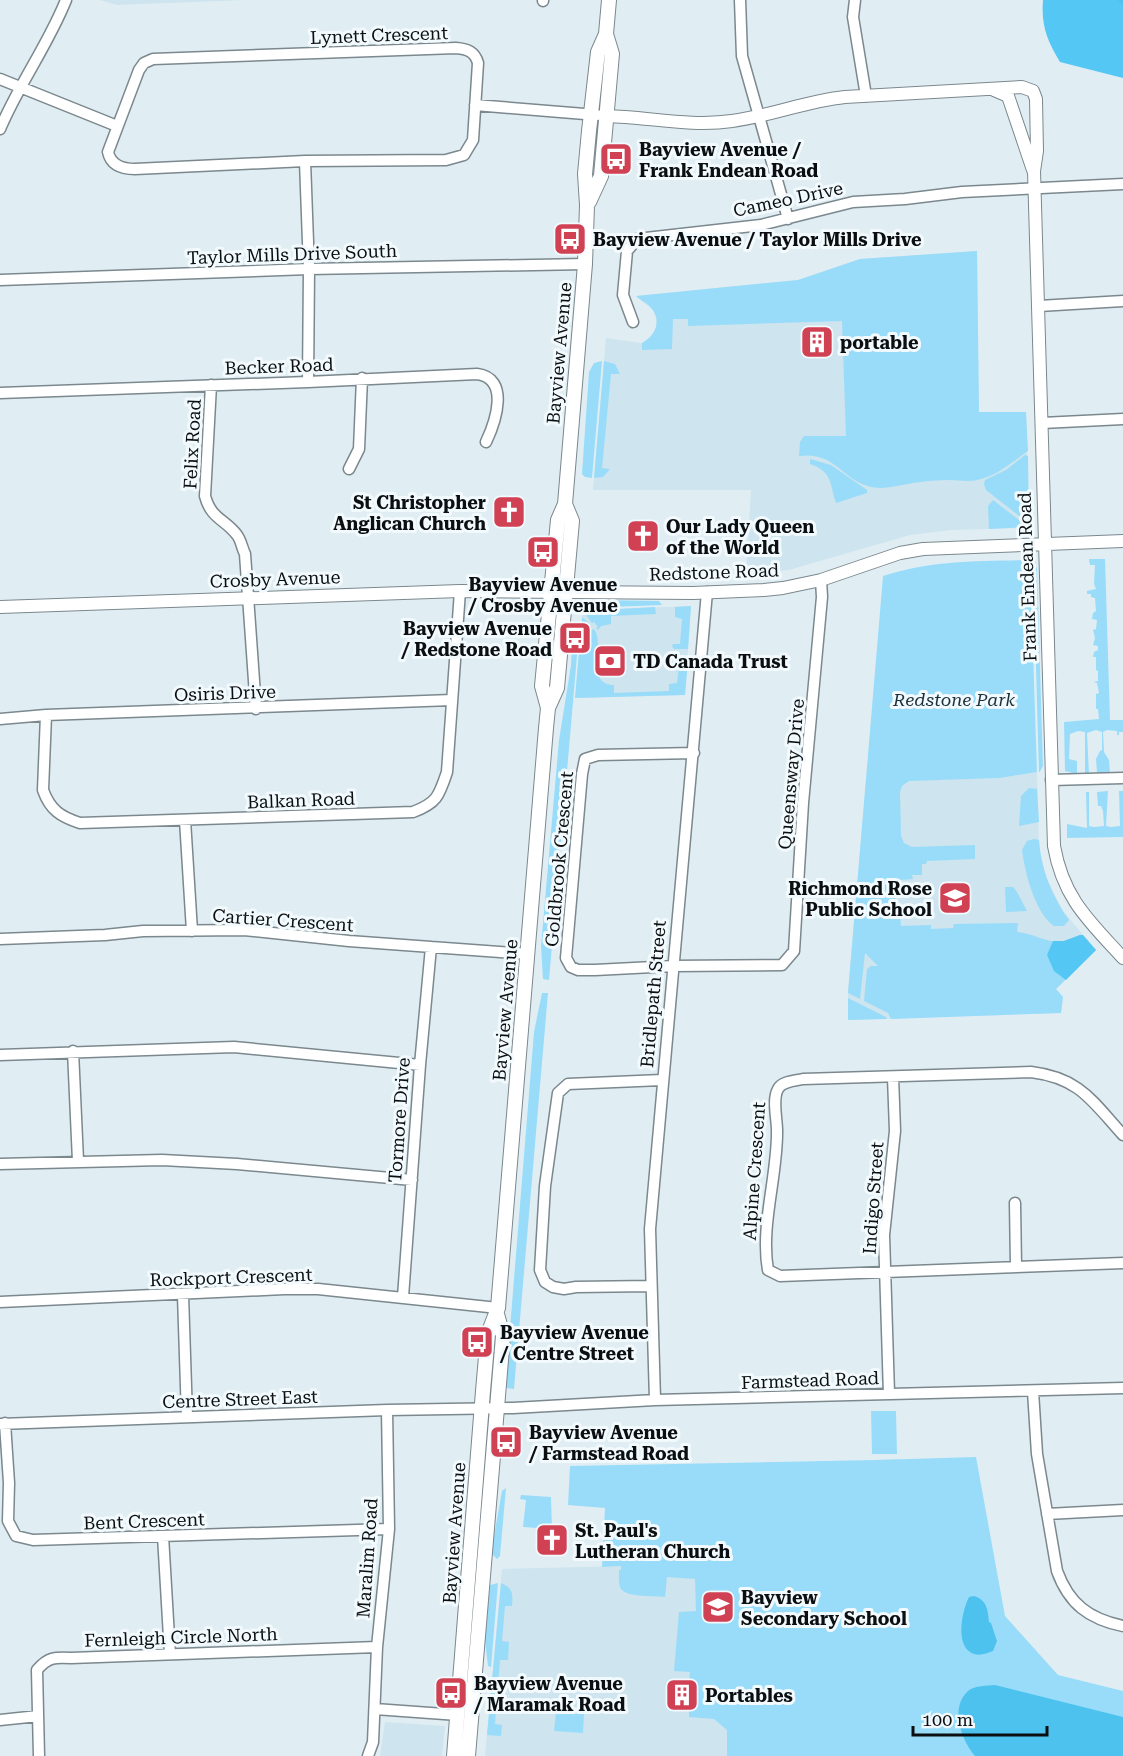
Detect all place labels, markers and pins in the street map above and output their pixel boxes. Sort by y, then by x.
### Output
place label: Bayview Avenue / Frank Endean Road [639,139,818,181]
bus stop icon: Bayview Avenue / Frank Endean Road [598,141,634,177]
bus stop icon: Bayview Avenue / Taylor Mills Drive [552,221,588,257]
place label: Bayview Avenue / Taylor Mills Drive [593,229,922,250]
building icon: portable [799,324,835,360]
place label: portable [840,332,919,353]
place label: St Christopher Anglican Church [333,492,486,534]
church icon: St Christopher Anglican Church [491,494,527,530]
place label: Our Lady Queen of the World [666,516,814,558]
church icon: Our Lady Queen of the World [625,518,661,554]
bus stop icon: Bayview Avenue / Crosby Avenue [525,534,561,570]
place label: Bayview Avenue / Crosby Avenue [467,574,618,616]
place label: Bayview Avenue / Redstone Road [400,618,552,660]
bus stop icon: Bayview Avenue / Redstone Road [557,620,593,656]
bank icon: TD Canada Trust [592,643,628,679]
place label: TD Canada Trust [633,651,788,672]
place label: Richmond Rose Public School [788,878,932,920]
school or university icon: Richmond Rose Public School [937,880,973,916]
place label: Bayview Avenue / Centre Street [499,1322,649,1364]
bus stop icon: Bayview Avenue / Centre Street [459,1324,495,1360]
place label: Bayview Avenue / Farmstead Road [528,1422,689,1464]
bus stop icon: Bayview Avenue / Farmstead Road [488,1424,524,1460]
place label: St. Paul's Lutheran Church [575,1520,730,1562]
church icon: St. Paul's Lutheran Church [534,1522,570,1558]
place label: Bayview Secondary School [741,1587,907,1629]
school or university icon: Bayview Secondary School [700,1589,736,1625]
place label: Bayview Avenue / Maramak Road [473,1673,625,1715]
bus stop icon: Bayview Avenue / Maramak Road [433,1675,469,1711]
building icon: Portables [664,1677,700,1713]
place label: Portables [705,1685,793,1706]

